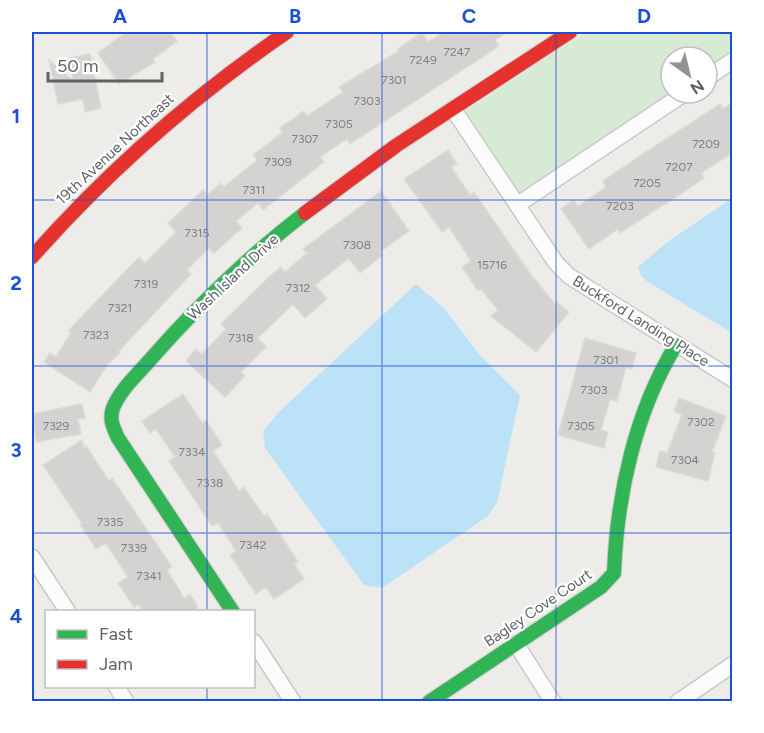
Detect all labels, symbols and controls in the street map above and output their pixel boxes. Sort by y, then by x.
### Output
text: A [113,4,128,28]
text: B [289,4,301,28]
text: C [462,4,476,28]
text: D [637,4,651,28]
scale bar [48,45,162,83]
house number: 7247 [443,45,471,59]
north arrow [659,45,719,105]
house number: 7249 [409,53,437,67]
text: 50 m [57,55,99,77]
house number: 7301 [381,73,407,87]
text: N [687,76,708,98]
street label: 19th Avenue Northeast [52,89,178,208]
house number: 7303 [353,94,381,108]
text: 1 [12,104,20,128]
house number: 7305 [325,117,353,131]
house number: 7307 [291,132,319,146]
house number: 7209 [692,137,720,151]
house number: 7309 [264,155,292,169]
house number: 7207 [665,160,693,174]
house number: 7205 [633,176,661,190]
house number: 7311 [243,183,265,197]
house number: 7203 [606,199,634,213]
house number: 7315 [185,226,210,240]
street label: Wash Island Drive [184,230,282,324]
house number: 7308 [343,238,371,252]
house number: 15716 [477,258,507,272]
text: 2 [10,271,22,295]
street label: Buckford Landing Place [569,272,713,370]
house number: 7319 [134,277,159,291]
house number: 7312 [286,281,310,295]
house number: 7321 [108,301,132,315]
house number: 7323 [83,328,109,342]
house number: 7318 [228,331,254,345]
house number: 7301 [593,353,619,367]
house number: 7303 [580,383,608,397]
house number: 7302 [687,415,715,429]
house number: 7329 [43,419,69,433]
house number: 7305 [567,419,595,433]
text: 3 [10,438,22,462]
house number: 7334 [179,445,206,459]
house number: 7304 [671,453,700,467]
house number: 7338 [197,476,223,490]
house number: 7335 [97,515,123,529]
house number: 7342 [239,538,267,552]
house number: 7339 [121,541,147,555]
street label: Bagley Cove Court [481,565,596,651]
house number: 7341 [136,569,162,583]
text: 4 [10,604,23,628]
legend [45,610,255,688]
text: Fast [99,623,133,645]
text: Jam [99,653,133,675]

